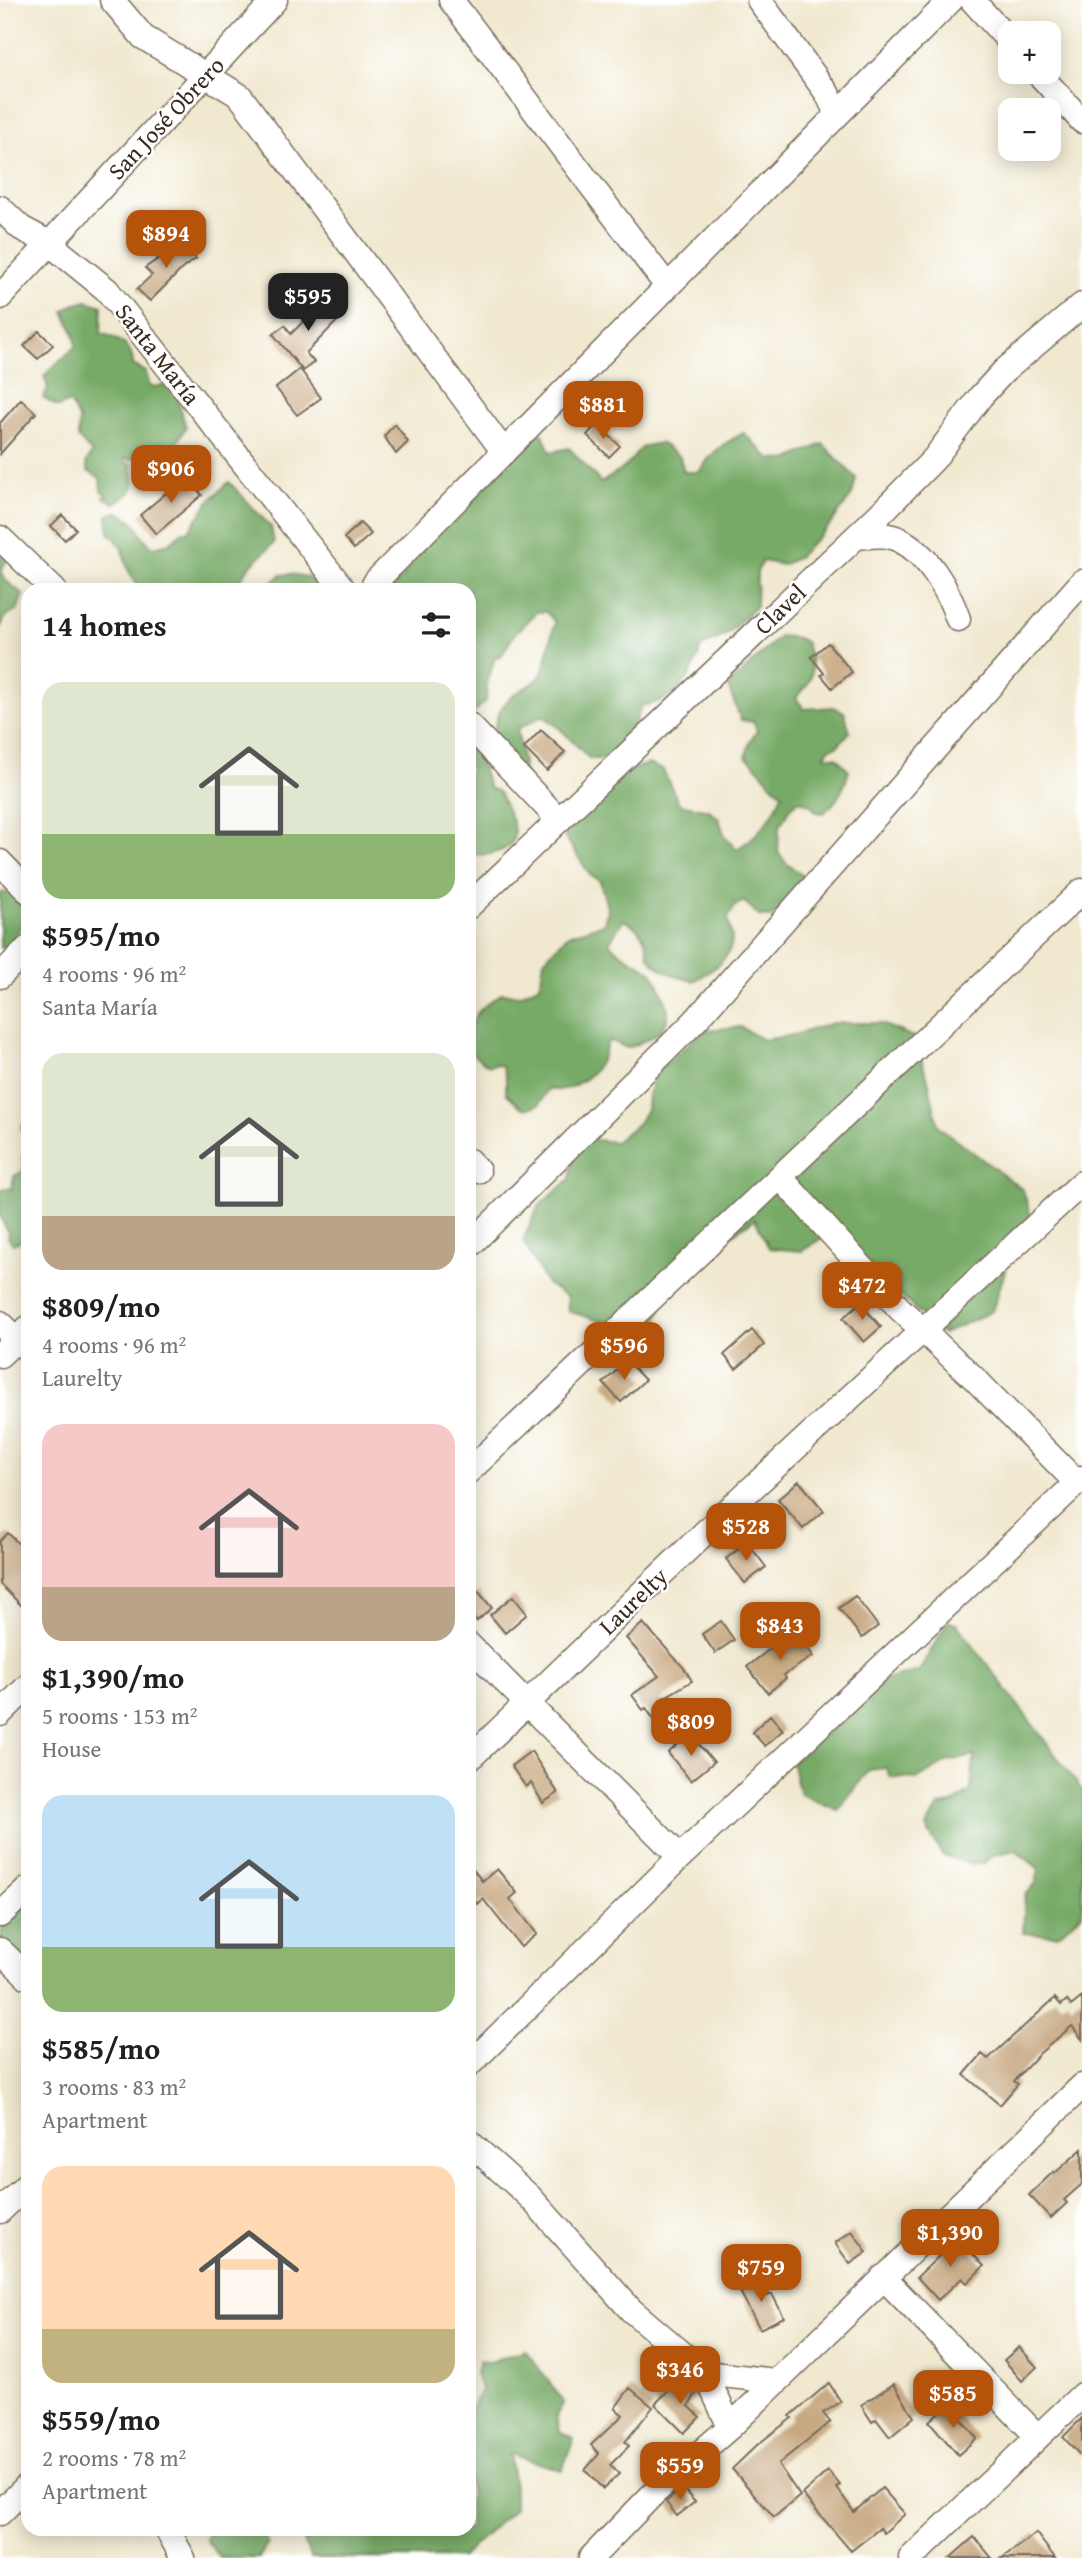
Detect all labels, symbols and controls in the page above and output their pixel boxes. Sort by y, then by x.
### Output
map controls [998,21,1061,161]
button: + [998,21,1061,84]
street label: San José Obrero [100,49,232,187]
button: − [998,98,1061,161]
pin: $894 [125,210,207,270]
text: $894 [142,216,190,249]
pin: $595 [267,274,349,333]
text: $595 [284,279,332,312]
street label: Santa María [107,296,209,413]
pin: $881 [562,382,644,441]
text: $881 [579,387,627,420]
pin: $906 [130,446,212,505]
text: $906 [147,451,195,484]
street label: Clavel [746,575,814,642]
text: 14 homes [42,603,167,647]
icon: filters [417,606,455,644]
icon: home [186,728,312,854]
text: $595/mo [42,913,160,957]
text: 4 rooms · 96 m² [42,957,186,990]
text: Santa María [42,990,158,1023]
icon: home [186,1099,312,1225]
pin: $472 [821,1262,903,1322]
text: $472 [838,1268,886,1301]
text: $809/mo [42,1284,160,1328]
pin: $596 [583,1322,665,1382]
text: 4 rooms · 96 m² [42,1328,186,1361]
text: $596 [600,1328,648,1361]
text: Laurelty [42,1361,122,1394]
icon: home [186,1470,312,1596]
pin: $528 [705,1504,787,1563]
text: $528 [722,1509,770,1542]
street label: Laurelty [591,1559,675,1643]
pin: $843 [739,1602,821,1662]
text: $843 [756,1608,804,1641]
text: $1,390/mo [42,1655,184,1699]
pin: $809 [650,1698,732,1758]
text: 5 rooms · 153 m² [42,1699,197,1732]
text: $809 [667,1704,715,1737]
text: House [42,1732,101,1765]
icon: home [186,1841,312,1967]
text: $585/mo [42,2026,160,2070]
text: 3 rooms · 83 m² [42,2070,186,2103]
text: Apartment [42,2103,147,2136]
pin: $1,390 [893,2210,1007,2269]
icon: home [186,2212,312,2338]
text: $1,390 [917,2215,983,2248]
pin: $759 [720,2244,802,2304]
text: $759 [737,2250,785,2283]
pin: $346 [639,2346,721,2406]
text: $346 [656,2352,704,2385]
pin: $585 [912,2370,994,2430]
text: $585 [929,2376,977,2409]
text: $559/mo [42,2397,160,2441]
text: 2 rooms · 78 m² [42,2441,186,2474]
pin: $559 [639,2442,721,2502]
text: $559 [656,2448,704,2481]
text: Apartment [42,2474,147,2507]

